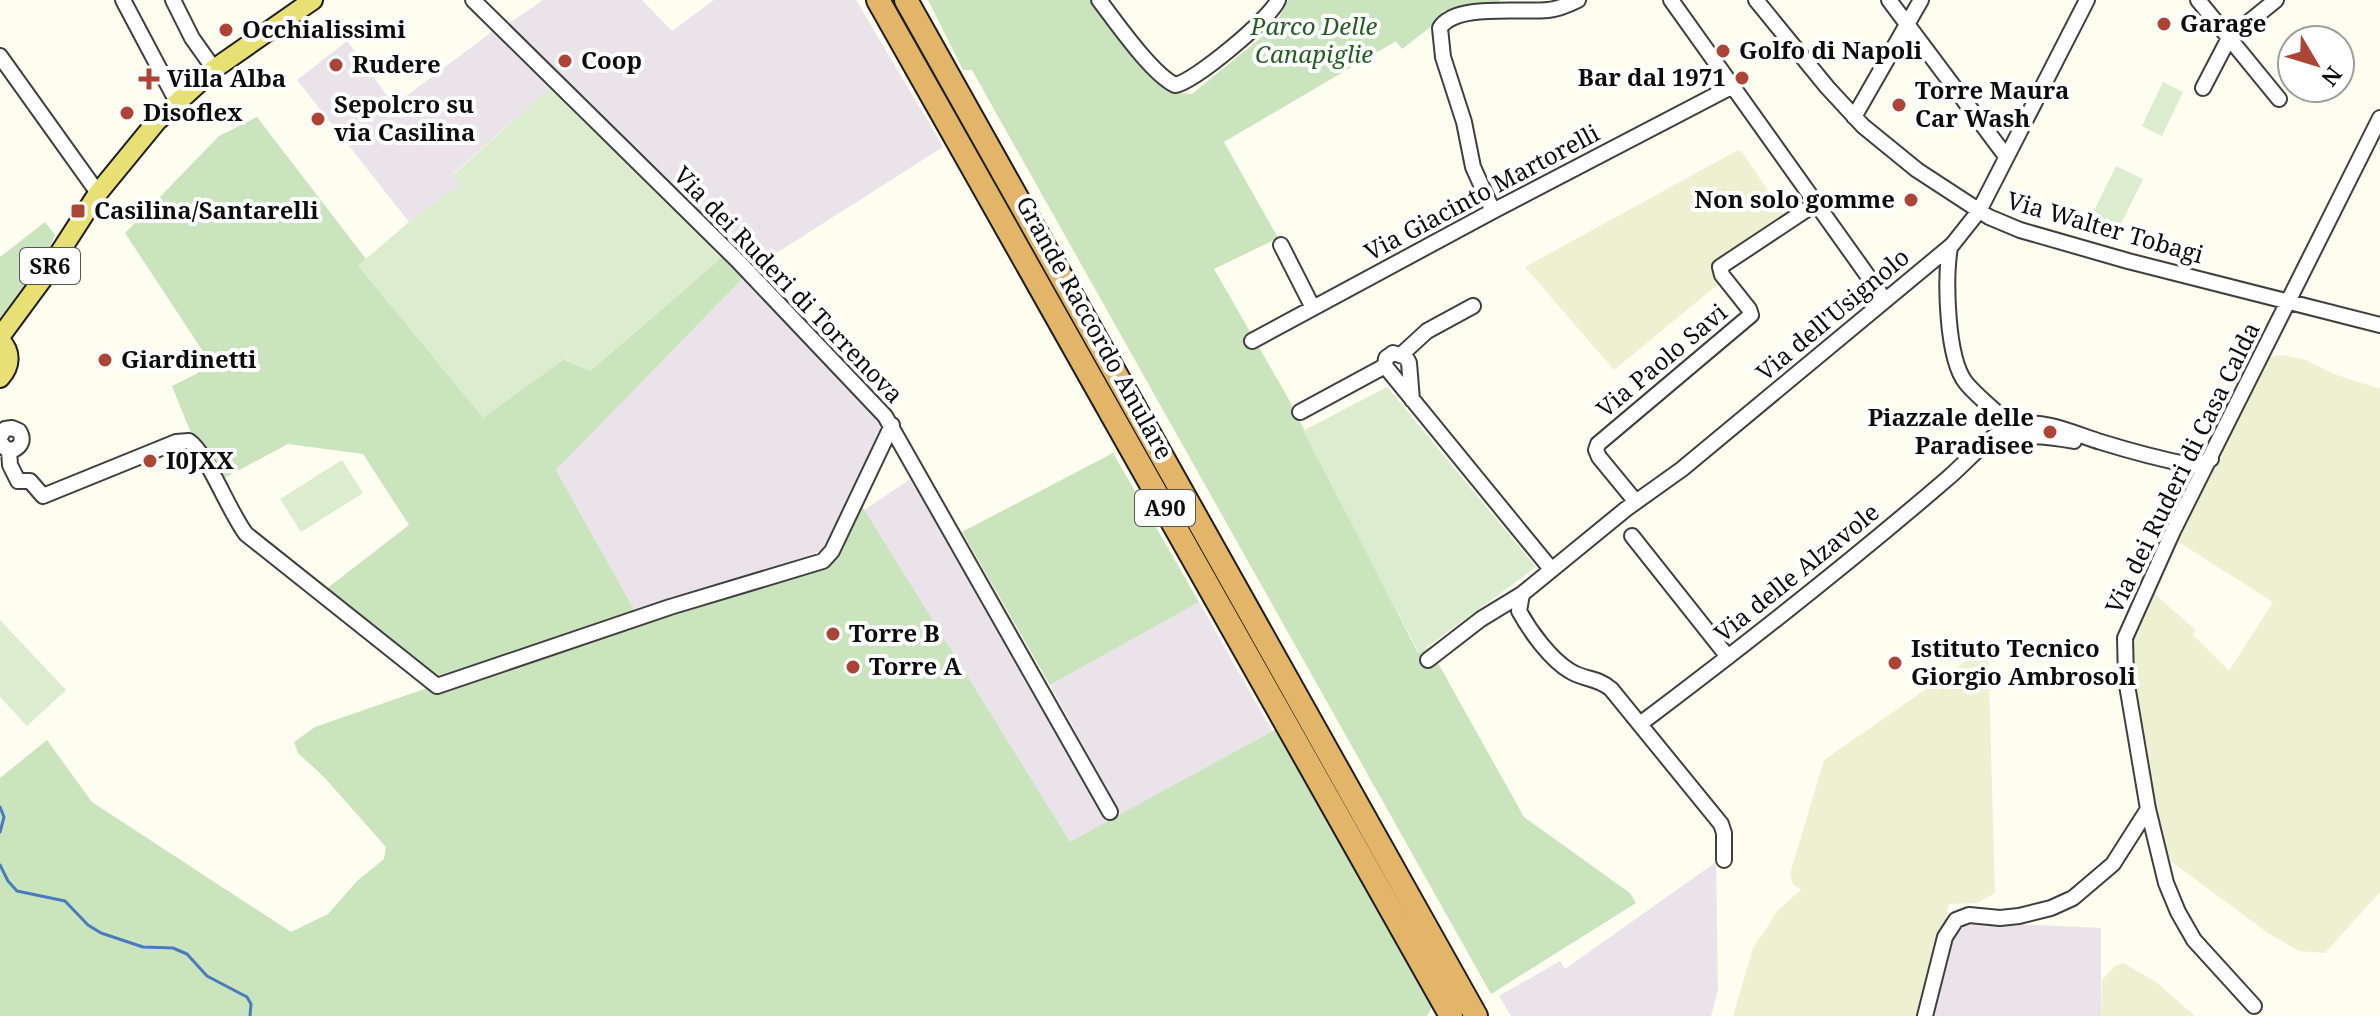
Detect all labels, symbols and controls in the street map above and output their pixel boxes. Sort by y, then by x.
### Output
place label: Garage [2180,6,2267,39]
park label: Parco Delle Canapiglie [1250,9,1378,70]
place label: Occhialissimi [242,12,406,45]
marker: Garage [2155,15,2173,33]
marker: Occhialissimi [217,21,235,39]
north arrow [2276,24,2356,104]
place label: Golfo di Napoli [1739,33,1923,66]
marker: Golfo di Napoli [1714,42,1732,60]
place label: Coop [581,43,642,76]
place label: Rudere [352,47,441,80]
marker: Coop [556,52,574,70]
marker: Rudere [327,56,345,74]
place label: Bar dal 1971 [1578,60,1726,93]
place label: Villa Alba [167,61,286,94]
text: N [2315,61,2350,93]
marker: Villa Alba [138,68,160,90]
marker: Bar dal 1971 [1733,69,1751,87]
place label: Torre Maura Car Wash [1915,73,2069,134]
place label: Sepolcro su via Casilina [334,87,475,148]
place label: Disoflex [143,95,243,128]
marker: Torre Maura Car Wash [1890,96,1908,114]
marker: Disoflex [118,104,136,122]
marker: Sepolcro su via Casilina [309,110,327,128]
street label: Via Giacinto Martorelli [1358,116,1605,268]
street label: Via dei Ruderi di Torrenova [667,158,911,409]
place label: Non solo gomme [1694,182,1895,215]
street label: Via Walter Tobagi [2003,183,2208,270]
street label: Grande Raccordo Anulare [1009,190,1182,465]
marker: Non solo gomme [1902,191,1920,209]
place label: Casilina/Santarelli [94,193,319,226]
marker: Casilina/Santarelli [69,202,87,220]
street label: Via dell'Usignolo [1748,240,1916,388]
road number: SR6 [20,248,80,284]
street label: Via Paolo Savi [1589,295,1734,424]
street label: Via dei Ruderi di Casa Calda [2097,316,2267,619]
place label: Giardinetti [121,342,257,375]
marker: Giardinetti [96,351,114,369]
place label: Piazzale delle Paradisee [1868,400,2034,461]
marker: Piazzale delle Paradisee [2041,423,2059,441]
place label: I0JXX [166,443,234,476]
marker: I0JXX [141,452,159,470]
road number: A90 [1135,490,1195,526]
street label: Via delle Alzavole [1707,495,1885,649]
place label: Torre B [849,616,940,649]
marker: Torre B [824,625,842,643]
place label: Istituto Tecnico Giorgio Ambrosoli [1911,631,2136,692]
place label: Torre A [869,649,963,682]
marker: Istituto Tecnico Giorgio Ambrosoli [1886,654,1904,672]
marker: Torre A [844,658,862,676]

